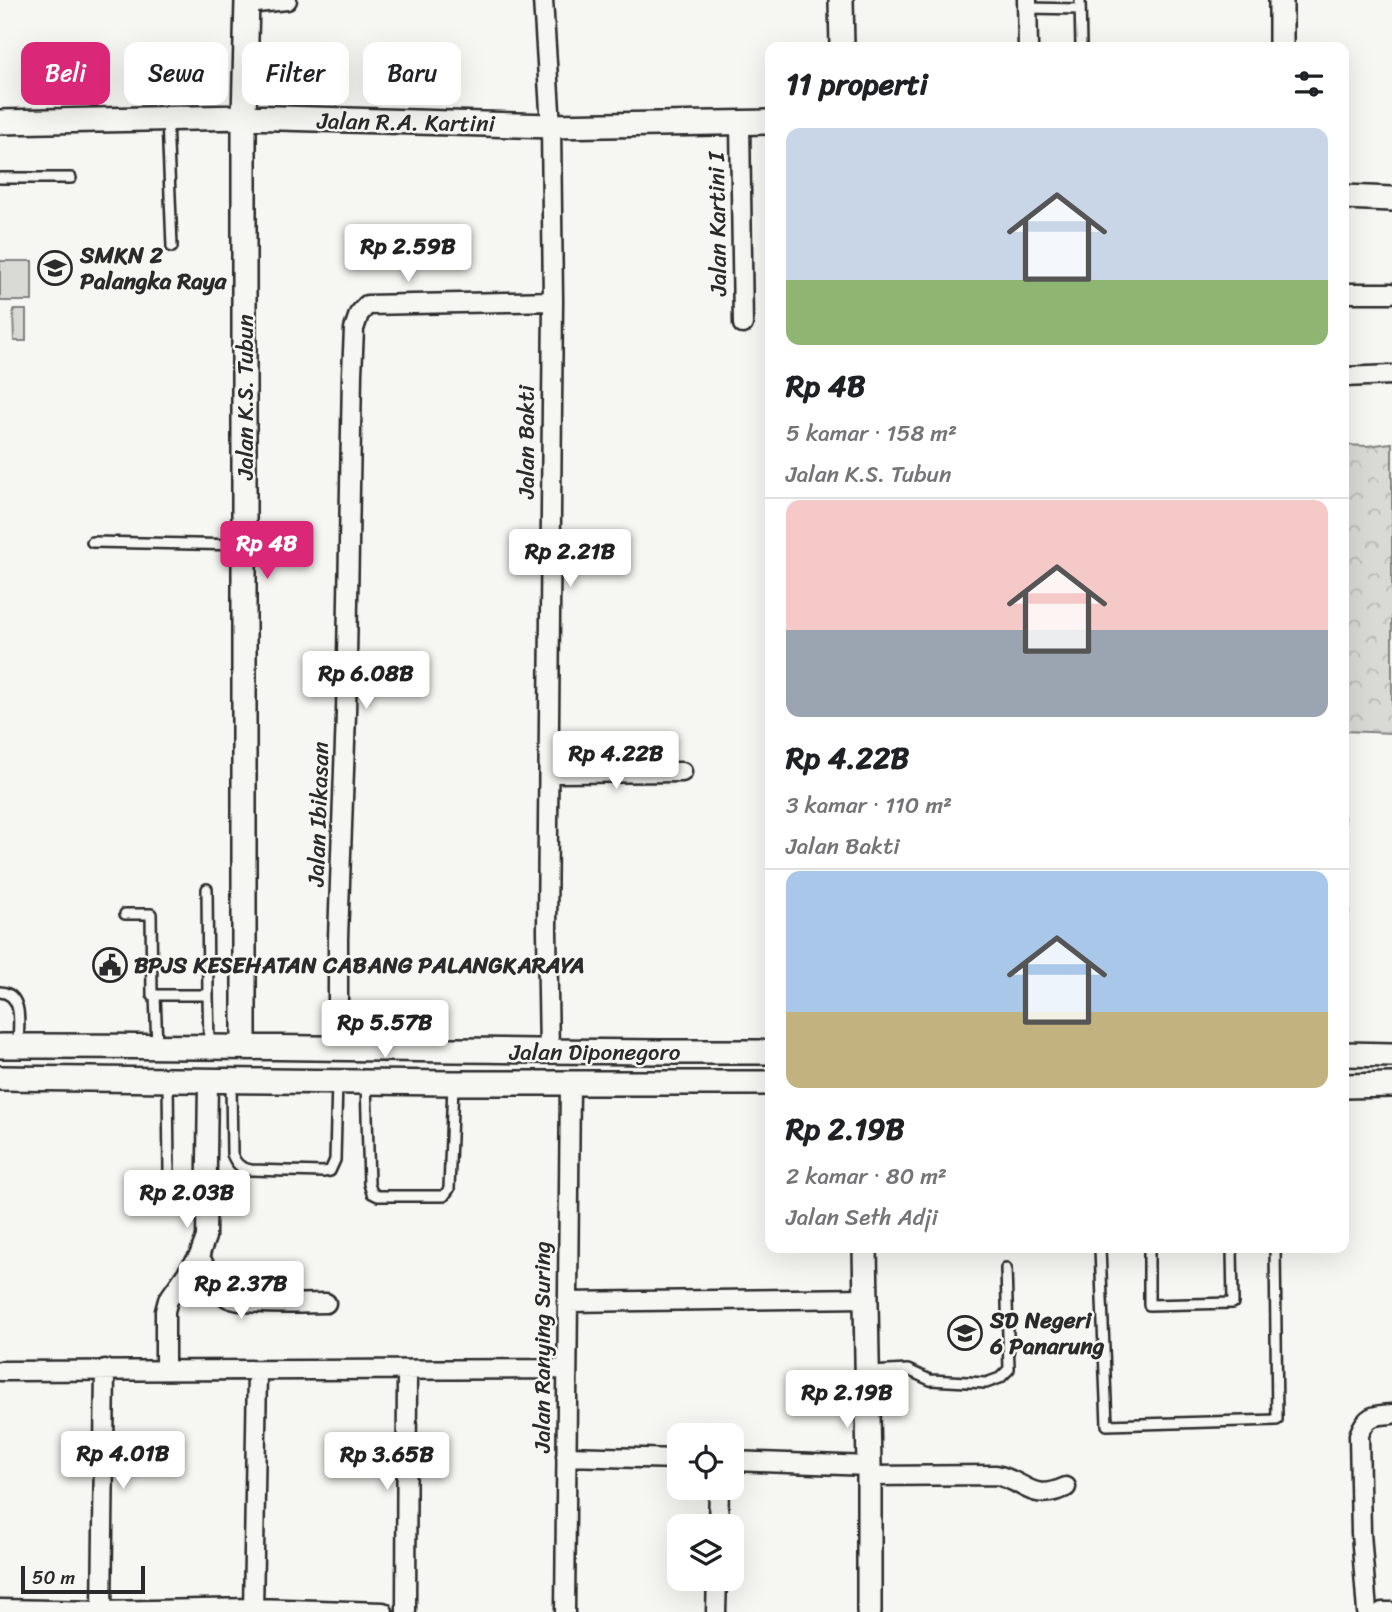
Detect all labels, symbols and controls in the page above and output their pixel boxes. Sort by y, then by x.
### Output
chip: Beli [21,42,110,105]
chip: Sewa [124,42,228,105]
chip: Filter [242,42,349,105]
chip: Baru [363,42,461,105]
text: 11 properti [786,57,928,111]
icon: filters [1290,65,1328,103]
street label: Jalan R.A. Kartini [316,100,496,145]
street label: Jalan Kartini I [696,150,739,297]
icon: home [994,174,1120,300]
pin: Rp 2.59B [336,224,480,284]
text: Rp 2.59B [361,226,456,267]
place label: SMKN 2 Palangka Raya [79,235,228,302]
school or university icon: SMKN 2 Palangka Raya [36,249,74,287]
street label: Jalan K.S. Tubun [225,314,266,481]
text: Rp 4B [786,359,866,413]
street label: Jalan Bakti [506,384,547,500]
text: 5 kamar · 158 m² [786,413,957,454]
text: Jalan K.S. Tubun [786,454,951,495]
pin: Rp 4B [218,522,316,581]
text: Rp 4B [236,523,298,564]
pin: Rp 2.21B [498,530,642,589]
text: Rp 2.21B [525,531,615,572]
icon: home [994,546,1120,672]
pin: Rp 6.08B [294,652,438,711]
text: Rp 6.08B [318,653,414,694]
text: Rp 4.22B [786,731,909,785]
pin: Rp 4.22B [544,732,688,791]
text: Rp 4.22B [569,733,663,774]
street label: Jalan Ibikasan [295,740,342,888]
text: 3 kamar · 110 m² [786,785,952,826]
text: Jalan Bakti [786,826,900,867]
icon: home [994,917,1120,1043]
place label: BPJS KESEHATAN CABANG PALANGKARAYA [134,945,585,986]
public building icon: BPJS KESEHATAN CABANG PALANGKARAYA [91,946,129,984]
pin: Rp 5.57B [313,1000,457,1060]
text: Rp 5.57B [338,1002,432,1043]
street label: Jalan Diponegoro [508,1032,681,1073]
text: Rp 2.19B [786,1102,904,1156]
text: 2 kamar · 80 m² [786,1156,947,1197]
pin: Rp 2.03B [115,1170,259,1230]
text: Rp 2.03B [140,1172,234,1213]
text: Jalan Seth Adji [786,1197,938,1238]
street label: Jalan Ranying Suring [522,1241,563,1454]
pin: Rp 2.37B [169,1262,313,1321]
text: Rp 2.37B [195,1263,287,1304]
place label: SD Negeri 6 Panarung [989,1300,1105,1367]
school or university icon: SD Negeri 6 Panarung [946,1314,984,1352]
pin: Rp 2.19B [775,1370,919,1430]
text: Rp 2.19B [802,1372,892,1413]
map controls [667,1423,744,1591]
button: locate [667,1423,744,1500]
pin: Rp 4.01B [51,1432,195,1491]
pin: Rp 3.65B [315,1432,459,1492]
text: Rp 4.01B [77,1433,169,1474]
text: Rp 3.65B [340,1434,434,1475]
button: layers [667,1514,744,1591]
text: 50 m [32,1561,75,1594]
scale bar [21,1563,145,1595]

